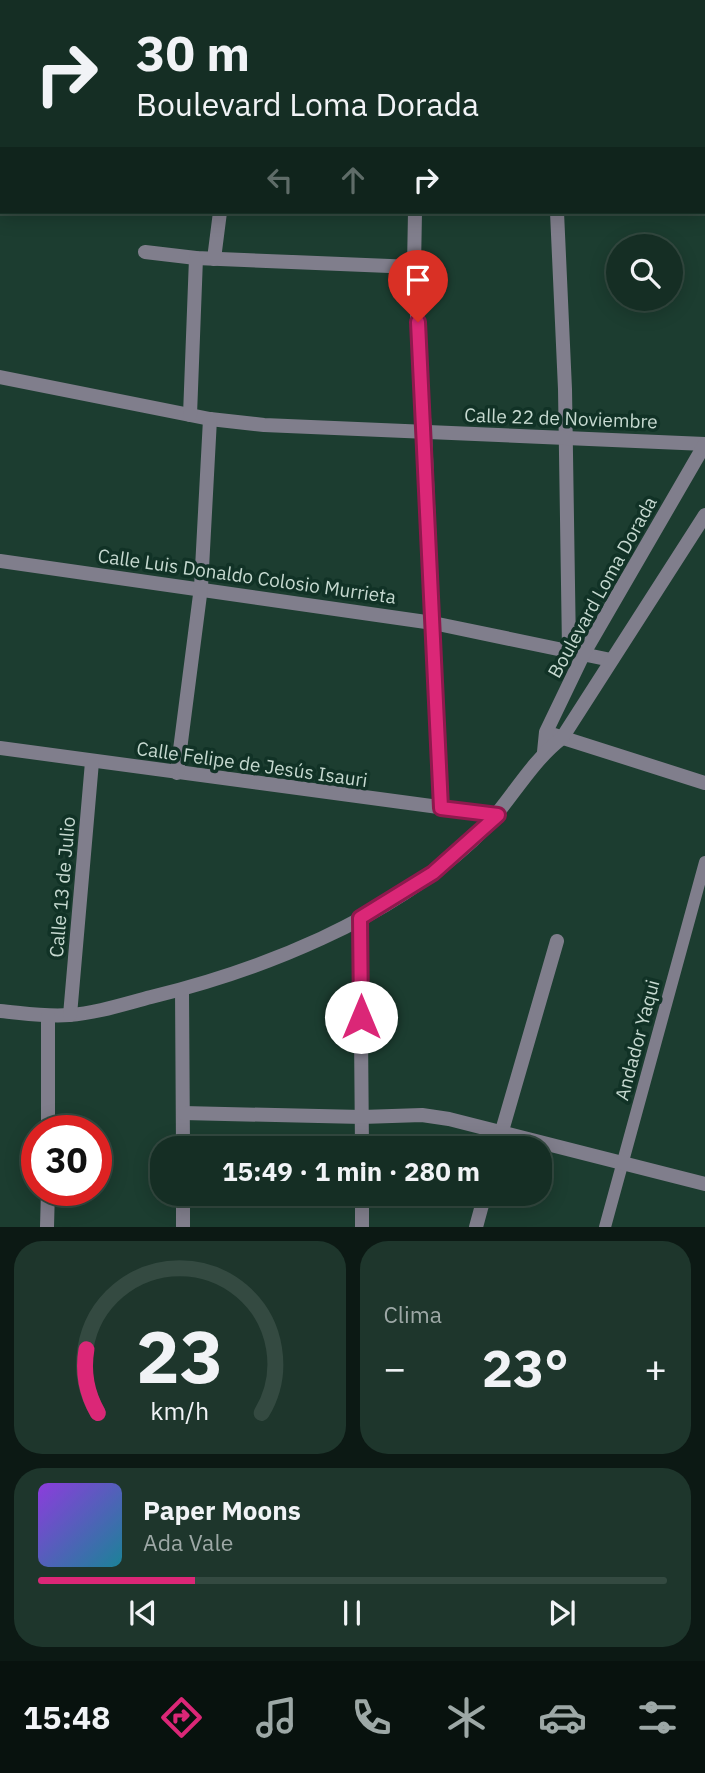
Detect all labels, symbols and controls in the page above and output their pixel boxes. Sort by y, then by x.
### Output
text: 30 m [136,21,250,84]
icon: right [21,28,112,119]
text: Boulevard Loma Dorada [136,83,479,125]
icon: left [261,161,299,199]
icon: ahead [334,161,372,199]
icon: right [407,161,445,199]
map controls [606,234,683,311]
button: search [606,234,683,311]
pin [388,250,448,322]
icon: arrive [399,261,437,299]
street label: Calle 22 de Noviembre [464,403,658,433]
street label: Boulevard Loma Dorada [542,492,662,682]
street label: Calle Luis Donaldo Colosio Murrieta [96,543,398,609]
street label: Calle Felipe de Jesús Isauri [135,736,369,792]
street label: Calle 13 de Julio [44,816,80,958]
street label: Andador Yaqui [609,977,665,1103]
position arrow [324,980,398,1054]
speed limit sign: 30 [21,1115,112,1206]
text: 15:49 · 1 min · 280 m [222,1154,480,1188]
text: Clima [384,1299,442,1329]
text: 23 [136,1309,223,1404]
text: 23° [482,1334,569,1401]
text: − [384,1343,406,1392]
text: + [644,1343,667,1392]
text: km/h [150,1394,209,1427]
text: Paper Moons [143,1493,301,1527]
text: Ada Vale [143,1527,233,1557]
icon: previous [124,1594,162,1632]
icon: pause [333,1594,371,1632]
icon: next [543,1594,581,1632]
icon: directions [157,1693,206,1742]
icon: music [252,1693,301,1742]
icon: phone [347,1693,396,1742]
icon: climate [442,1693,491,1742]
icon: car [538,1693,587,1742]
icon: filters [633,1693,682,1742]
text: 15:48 [23,1696,110,1738]

